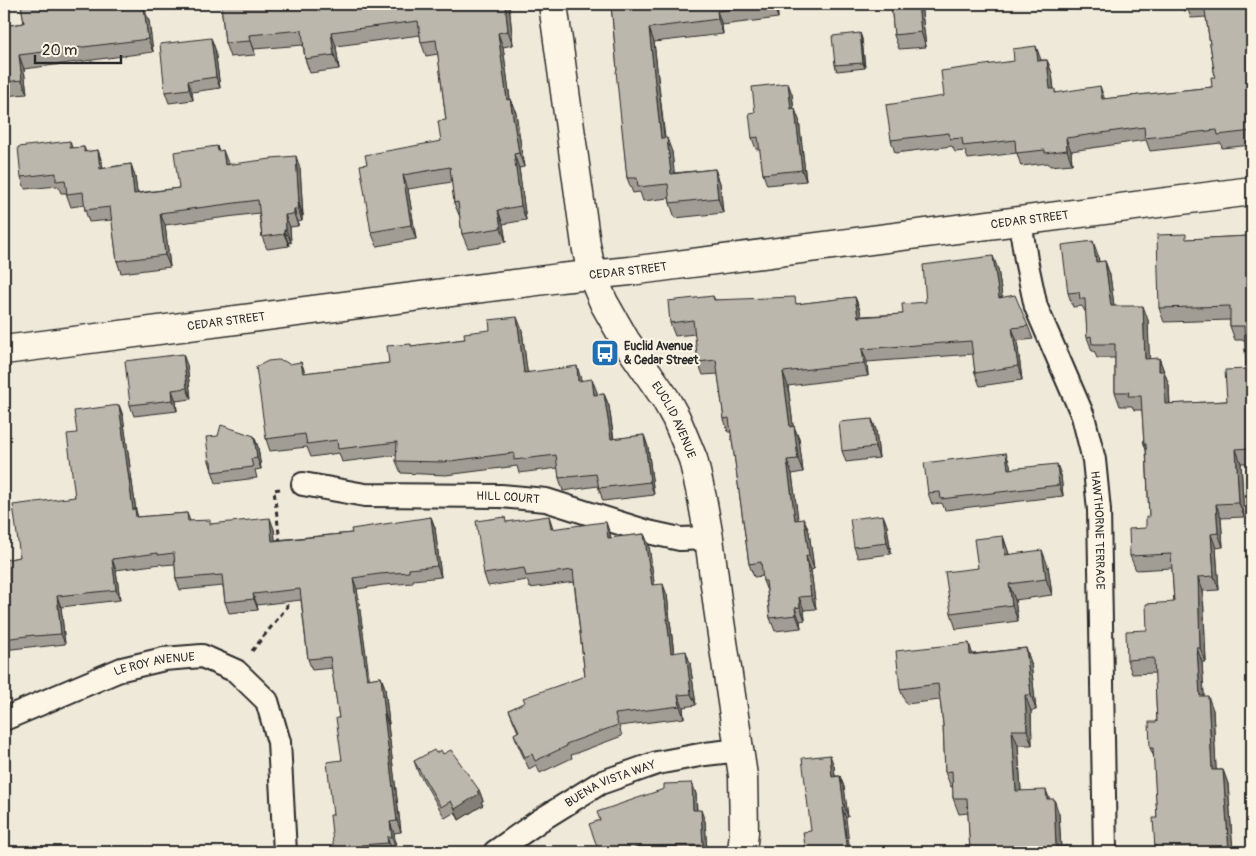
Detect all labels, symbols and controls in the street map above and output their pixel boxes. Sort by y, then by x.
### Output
scale bar [35,32,121,64]
text: 20 m [42,41,77,60]
street label: CEDAR STREET [990,208,1070,233]
street label: CEDAR STREET [588,259,668,283]
street label: CEDAR STREET [186,309,266,334]
bus stop icon: Euclid Avenue & Cedar Street [590,338,620,368]
place label: Euclid Avenue & Cedar Street [624,339,699,368]
street label: EUCLID AVENUE [648,379,699,461]
street label: HAWTHORNE TERRACE [1087,470,1107,590]
street label: HILL COURT [476,489,540,507]
street label: LE ROY AVENUE [112,650,195,680]
street label: BUENA VISTA WAY [562,757,658,811]

